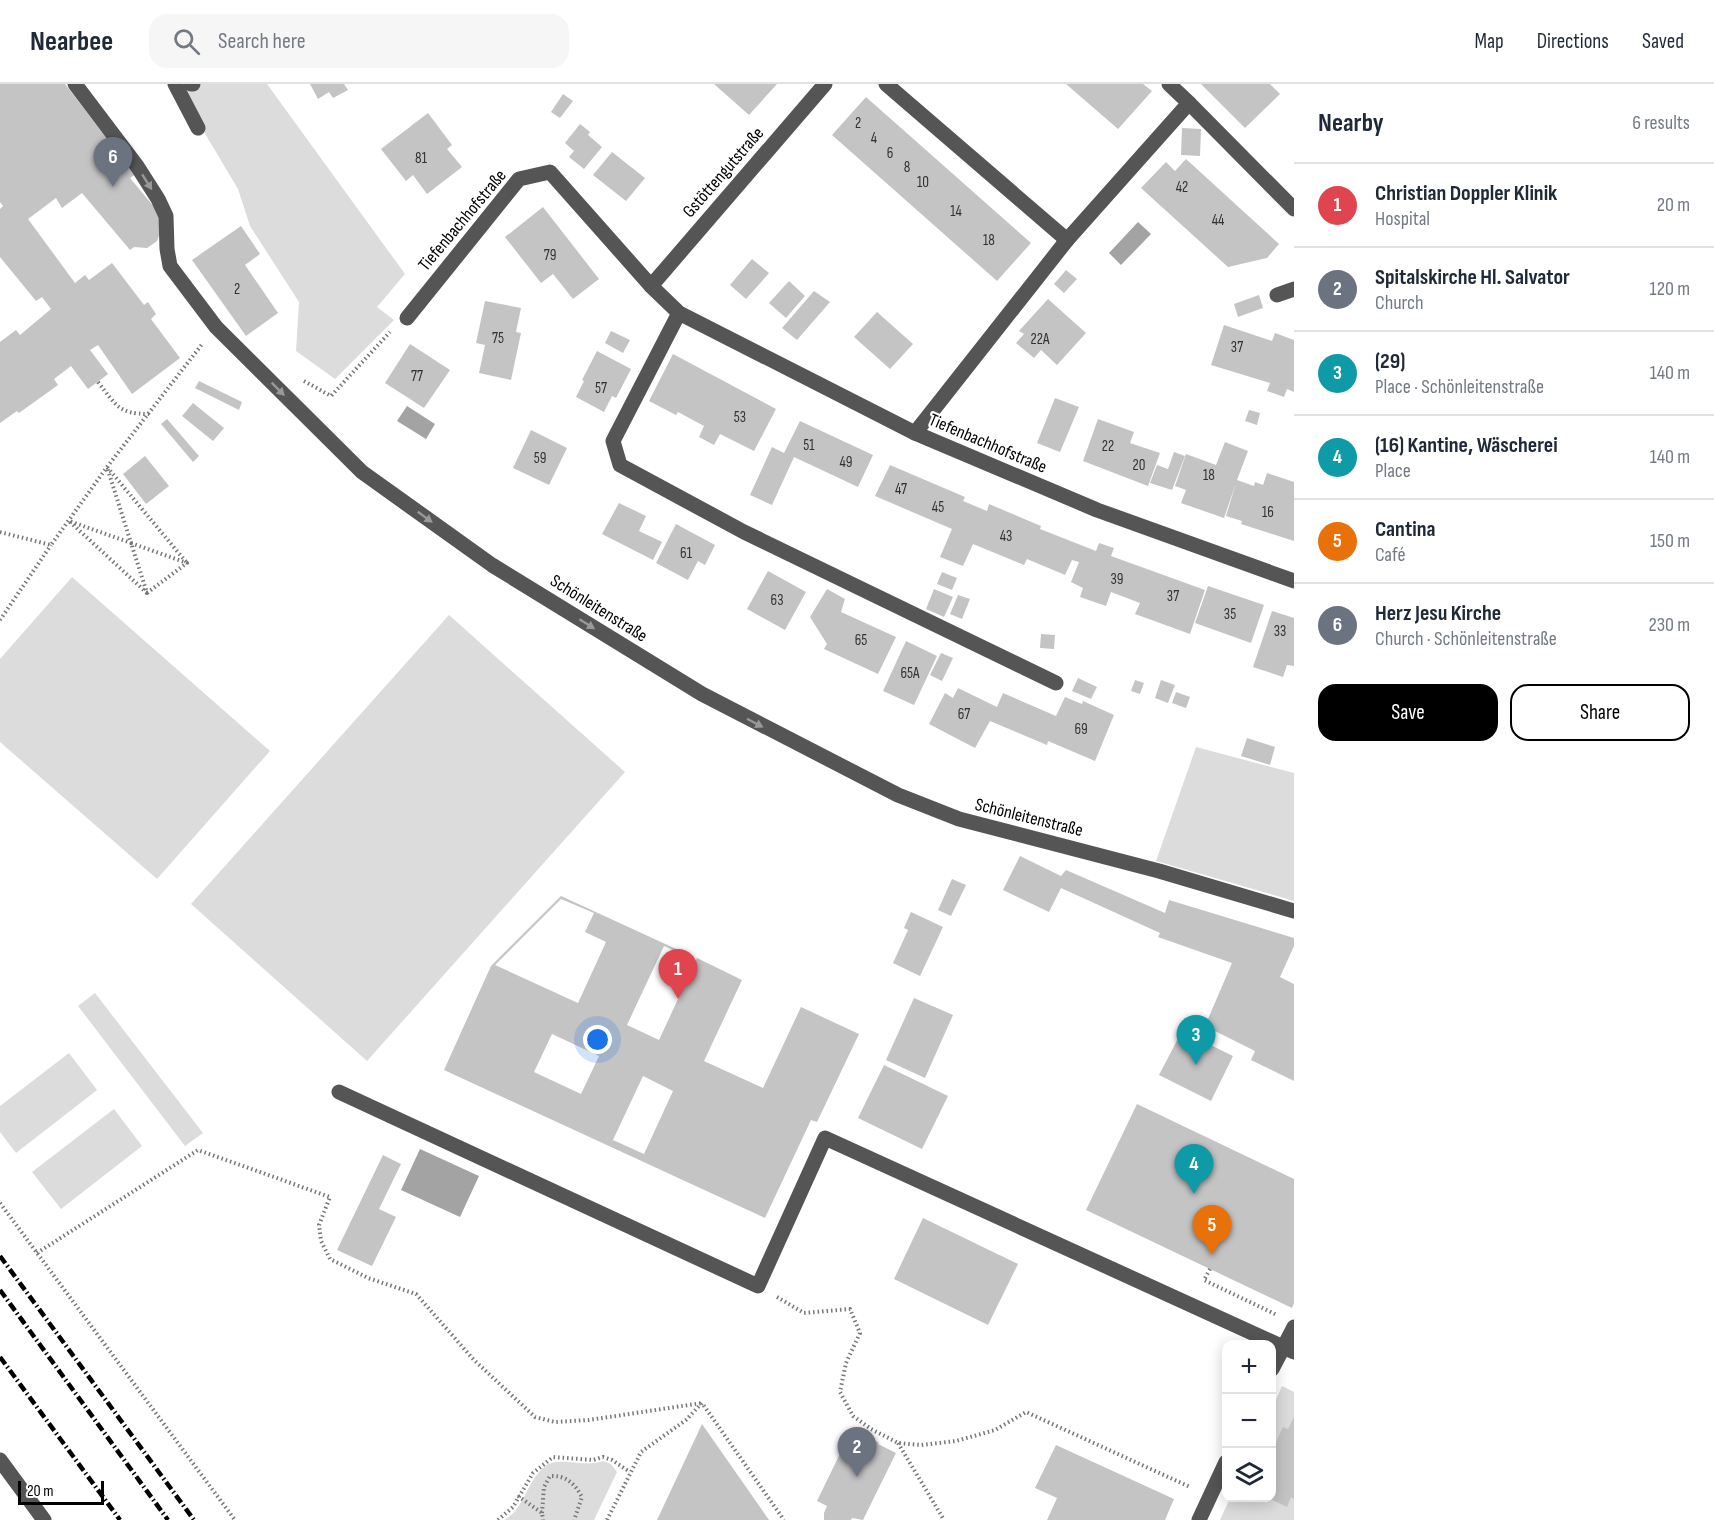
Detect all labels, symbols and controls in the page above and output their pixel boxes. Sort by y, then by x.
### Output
search box [149,14,569,68]
text: Nearbee [30,25,113,58]
icon: search [170,25,203,58]
text: Search here [218,28,306,55]
text: Map [1474,29,1504,54]
text: Directions [1537,29,1609,54]
text: Saved [1642,29,1684,54]
text: Nearby [1318,108,1384,139]
text: 6 results [1632,111,1690,135]
house number: 2 [855,114,861,133]
street label: Gstöttengutstraße [678,123,768,222]
house number: 4 [871,129,877,148]
pin: 6 [94,138,132,187]
house number: 6 [887,144,893,163]
house number: 81 [415,149,428,168]
house number: 8 [904,158,910,177]
street label: Tiefenbachhofstraße [414,165,511,275]
house number: 10 [917,173,929,192]
one-way arrow [141,174,152,190]
house number: 42 [1176,178,1188,197]
text: Christian Doppler Klinik [1375,180,1557,207]
text: 1 [1334,193,1341,217]
text: 20 m [1657,193,1690,217]
house number: 14 [950,202,962,221]
text: Hospital [1375,207,1430,231]
house number: 44 [1212,211,1224,230]
house number: 18 [983,231,995,250]
house number: 79 [544,246,556,265]
text: Spitalskirche Hl. Salvator [1375,264,1570,291]
text: 2 [1333,277,1342,301]
text: 120 m [1650,277,1690,301]
house number: 2 [234,280,240,299]
text: Church [1375,291,1424,315]
house number: 75 [492,329,504,348]
house number: 22A [1031,330,1050,349]
house number: 37 [1231,338,1243,357]
text: (29) [1375,348,1405,375]
text: 3 [1333,361,1342,385]
text: 140 m [1650,361,1690,385]
house number: 77 [411,367,423,386]
text: Place · Schönleitenstraße [1375,375,1544,399]
house number: 57 [595,379,607,398]
one-way arrow [271,381,285,395]
house number: 53 [734,408,746,427]
street label: Tiefenbachhofstraße [926,409,1050,478]
text: (16) Kantine, Wäscherei [1375,432,1558,459]
house number: 51 [803,436,815,455]
house number: 22 [1102,437,1114,456]
text: 4 [1333,445,1342,469]
text: 140 m [1650,445,1690,469]
house number: 59 [534,449,546,468]
house number: 49 [840,453,852,472]
house number: 20 [1133,456,1145,475]
text: Place [1375,459,1411,483]
house number: 18 [1203,466,1215,485]
house number: 47 [895,480,907,499]
house number: 45 [932,498,944,517]
house number: 16 [1262,503,1274,522]
one-way arrow [416,511,432,523]
text: Cantina [1375,516,1435,543]
house number: 43 [1000,527,1012,546]
text: 5 [1333,529,1342,553]
text: 150 m [1650,529,1690,553]
text: Café [1375,543,1405,567]
house number: 61 [680,544,693,563]
street label: Schönleitenstraße [546,570,651,647]
house number: 39 [1111,570,1123,589]
house number: 37 [1167,587,1179,606]
house number: 63 [771,591,783,610]
text: Herz Jesu Kirche [1375,600,1501,627]
house number: 35 [1224,605,1236,624]
text: 6 [1333,613,1342,637]
text: 230 m [1648,613,1690,637]
one-way arrow [579,618,595,629]
house number: 33 [1274,622,1286,641]
text: Church · Schönleitenstraße [1375,627,1557,651]
house number: 65 [855,631,867,650]
house number: 65A [900,664,920,683]
button: Save [1318,684,1498,741]
button: Share [1510,684,1690,741]
house number: 67 [958,705,970,724]
one-way arrow [747,718,764,728]
house number: 69 [1074,720,1088,739]
street label: Schönleitenstraße [973,794,1085,841]
pin: 1 [658,950,698,999]
pin: 3 [1176,1016,1216,1065]
your location [583,1025,612,1054]
pin: 4 [1174,1144,1214,1194]
pin: 5 [1192,1206,1232,1255]
map controls [1222,1340,1276,1502]
button: + [1222,1340,1276,1394]
button: − [1222,1394,1276,1448]
pin: 2 [838,1428,876,1477]
button: layers [1222,1448,1276,1502]
scale bar [18,1478,104,1506]
text: 20 m [27,1482,54,1501]

